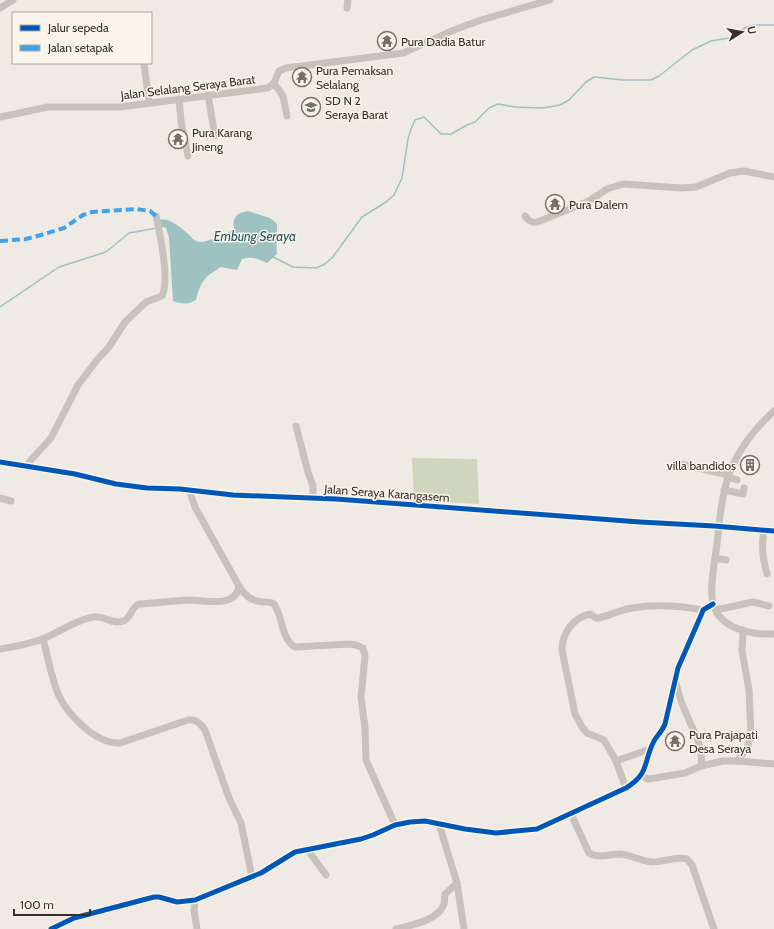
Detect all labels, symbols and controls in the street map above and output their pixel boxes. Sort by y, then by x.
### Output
legend [12,12,152,64]
north arrow [722,12,762,52]
text: Jalur sepeda [47,20,109,35]
text: U [744,25,759,35]
temple icon: Pura Dadia Batur [376,30,398,52]
place label: Pura Dadia Batur [401,34,485,49]
text: Jalan setapak [47,40,114,55]
place label: Pura Pemaksan Selalang [316,63,393,92]
temple icon: Pura Pemaksan Selalang [291,66,313,88]
street label: Jalan Selalang Seraya Barat [119,71,256,103]
place label: SD N 2 Seraya Barat [325,93,388,122]
school or university icon: SD N 2 Seraya Barat [300,96,322,118]
place label: Pura Karang Jineng [191,125,253,154]
temple icon: Pura Karang Jineng [167,128,189,150]
temple icon: Pura Dalem [544,193,566,215]
place label: Pura Dalem [569,197,628,212]
water label: Embung Seraya [214,228,296,244]
building icon: villa bandidos [739,454,761,476]
place label: villa bandidos [667,458,736,473]
street label: Jalan Seraya Karangasem [323,481,450,505]
place label: Pura Prajapati Desa Seraya [689,727,758,756]
temple icon: Pura Prajapati Desa Seraya [664,730,686,752]
scale bar [14,891,90,917]
text: 100 m [20,897,54,912]

